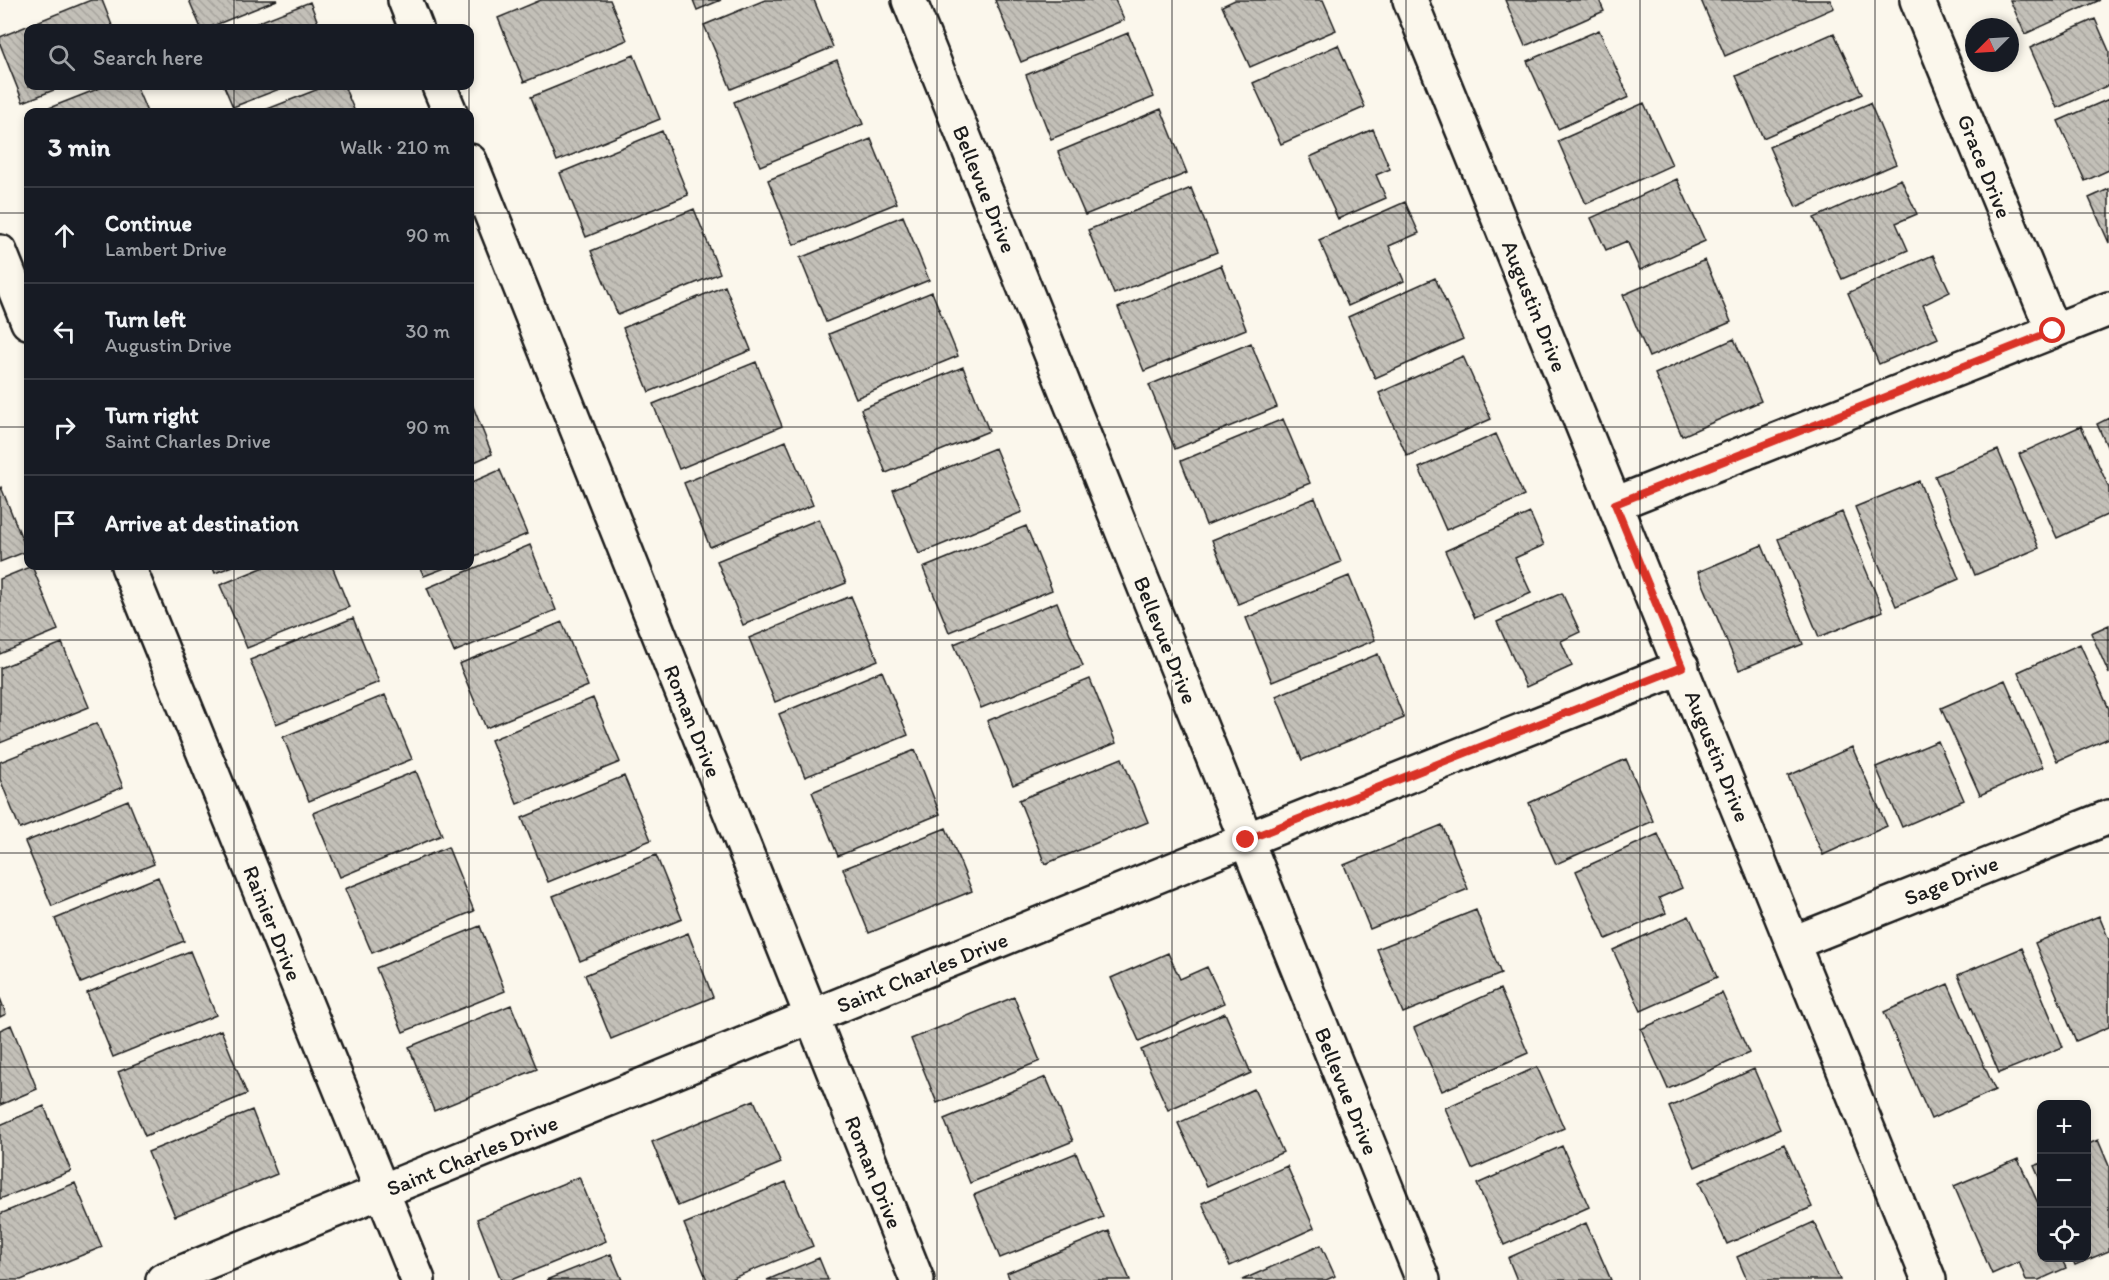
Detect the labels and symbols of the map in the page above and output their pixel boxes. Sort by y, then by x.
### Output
north arrow [1965,18,2019,72]
street label: Grace Drive [1951,110,2018,222]
street label: Bellevue Drive [947,121,1022,257]
street label: Augustin Drive [1496,236,1573,376]
route start [2039,317,2065,343]
street label: Bellevue Drive [1128,572,1203,708]
street label: Roman Drive [658,661,727,782]
street label: Augustin Drive [1679,686,1756,826]
route end [1232,826,1258,852]
street label: Sage Drive [1900,849,2002,912]
street label: Rainier Drive [237,862,308,985]
street label: Saint Charles Drive [833,926,1012,1019]
street label: Bellevue Drive [1309,1023,1384,1159]
street label: Saint Charles Drive [383,1109,562,1202]
street label: Roman Drive [839,1112,908,1233]

